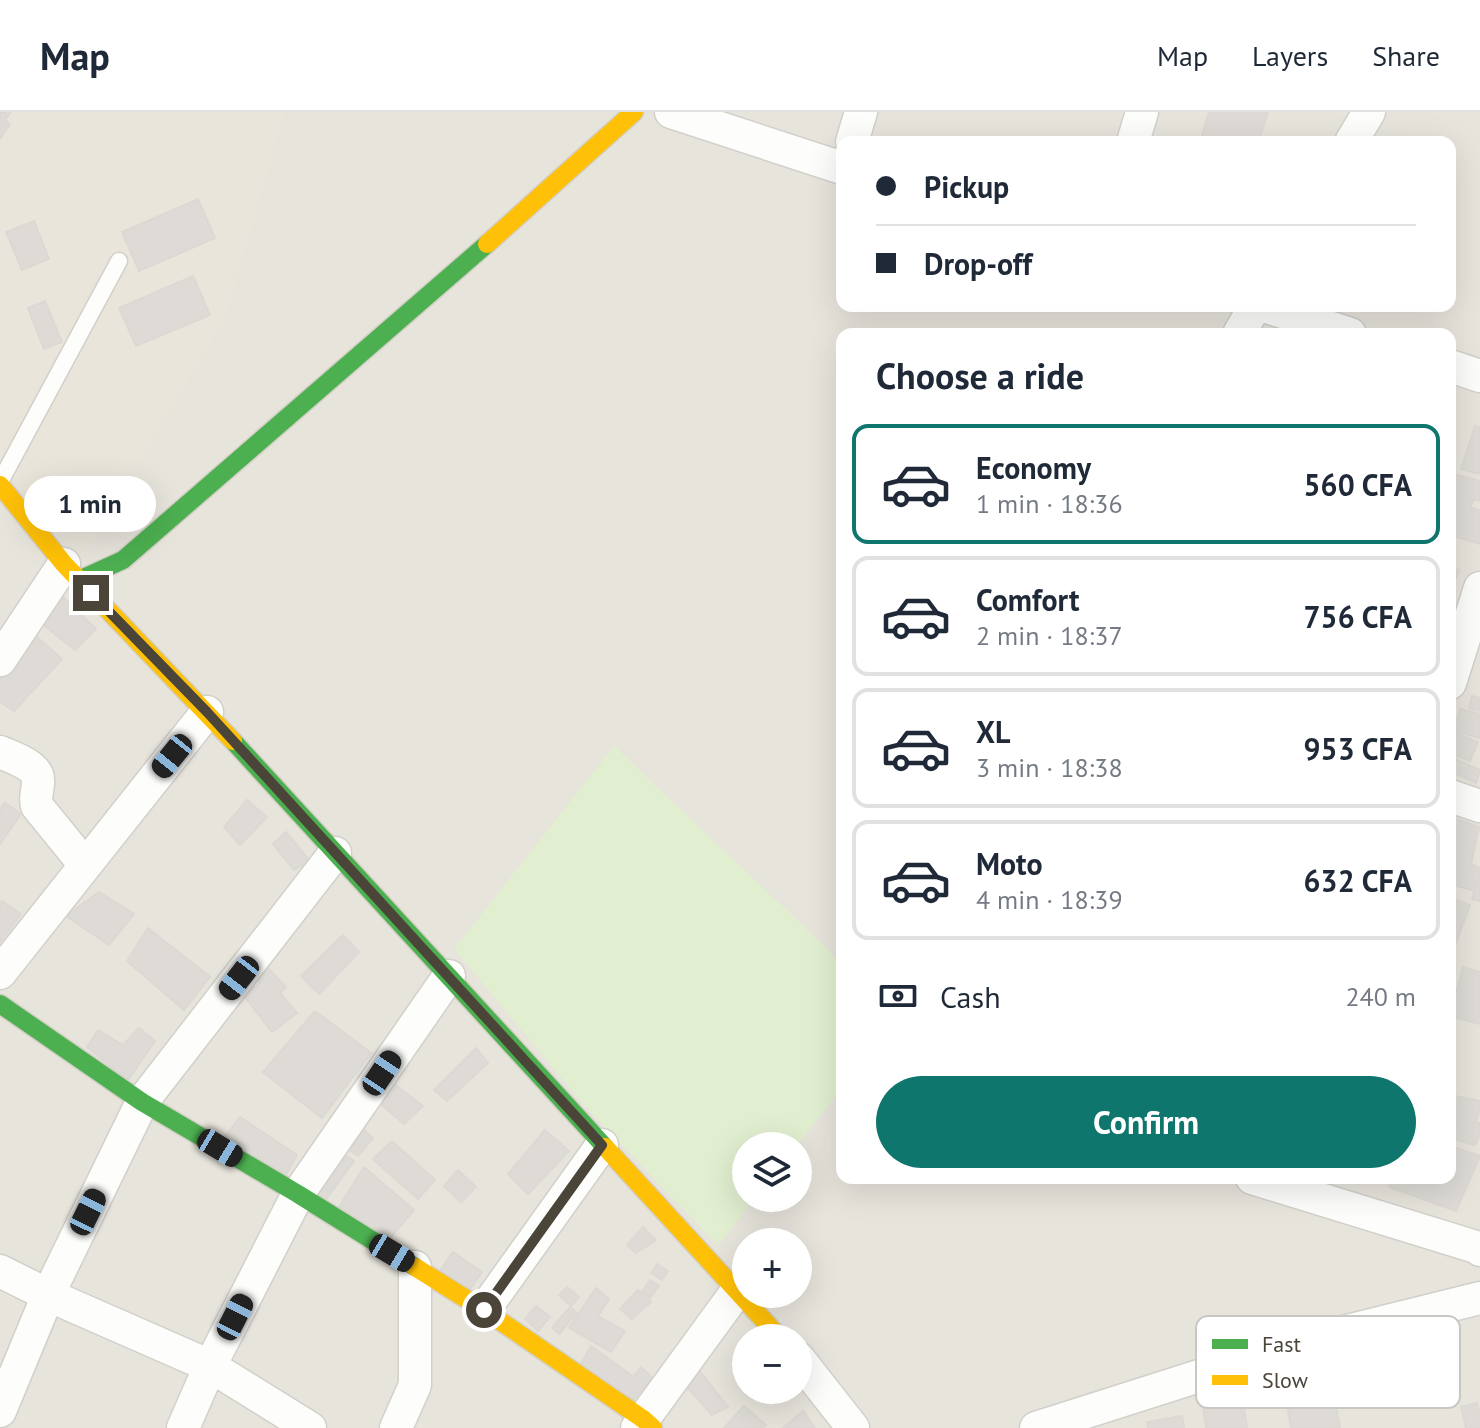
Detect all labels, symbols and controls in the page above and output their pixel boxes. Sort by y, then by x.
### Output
text: Map [40,31,110,80]
text: Map [1157,37,1208,74]
text: Layers [1252,37,1328,74]
text: Share [1372,37,1440,74]
text: Pickup [924,167,1009,206]
text: Drop-off [924,244,1032,283]
text: Choose a ride [876,352,1084,399]
icon: car [880,448,952,520]
text: Economy [976,448,1091,487]
text: 560 CFA [1304,465,1412,504]
callout: 1 min [25,477,157,533]
text: 1 min [58,487,122,520]
text: 1 min · 18:36 [976,487,1123,520]
route end [73,575,109,611]
icon: car [880,580,952,652]
text: Comfort [976,580,1079,619]
text: 756 CFA [1304,597,1412,636]
text: 2 min · 18:37 [976,619,1123,652]
icon: car [880,712,952,784]
text: XL [976,712,1010,751]
text: 953 CFA [1304,729,1412,768]
car [148,730,196,782]
text: 3 min · 18:38 [976,751,1123,784]
icon: car [880,844,952,916]
text: Moto [976,844,1043,883]
text: 632 CFA [1304,861,1412,900]
text: 4 min · 18:39 [976,883,1123,916]
car [215,952,263,1004]
icon: cash [876,974,920,1018]
text: Cash [940,977,1001,1016]
text: 240 m [1345,980,1416,1013]
car [359,1046,405,1100]
button: Confirm [876,1076,1416,1168]
car [193,1125,247,1171]
map controls [732,1132,812,1404]
button: layers [732,1132,812,1212]
car [67,1185,109,1239]
button: + [732,1228,812,1308]
car [365,1230,419,1276]
car [213,1290,257,1344]
route start [466,1292,502,1328]
legend [1196,1316,1460,1408]
button: − [732,1324,812,1404]
text: Fast [1262,1330,1302,1358]
text: Slow [1262,1366,1308,1394]

